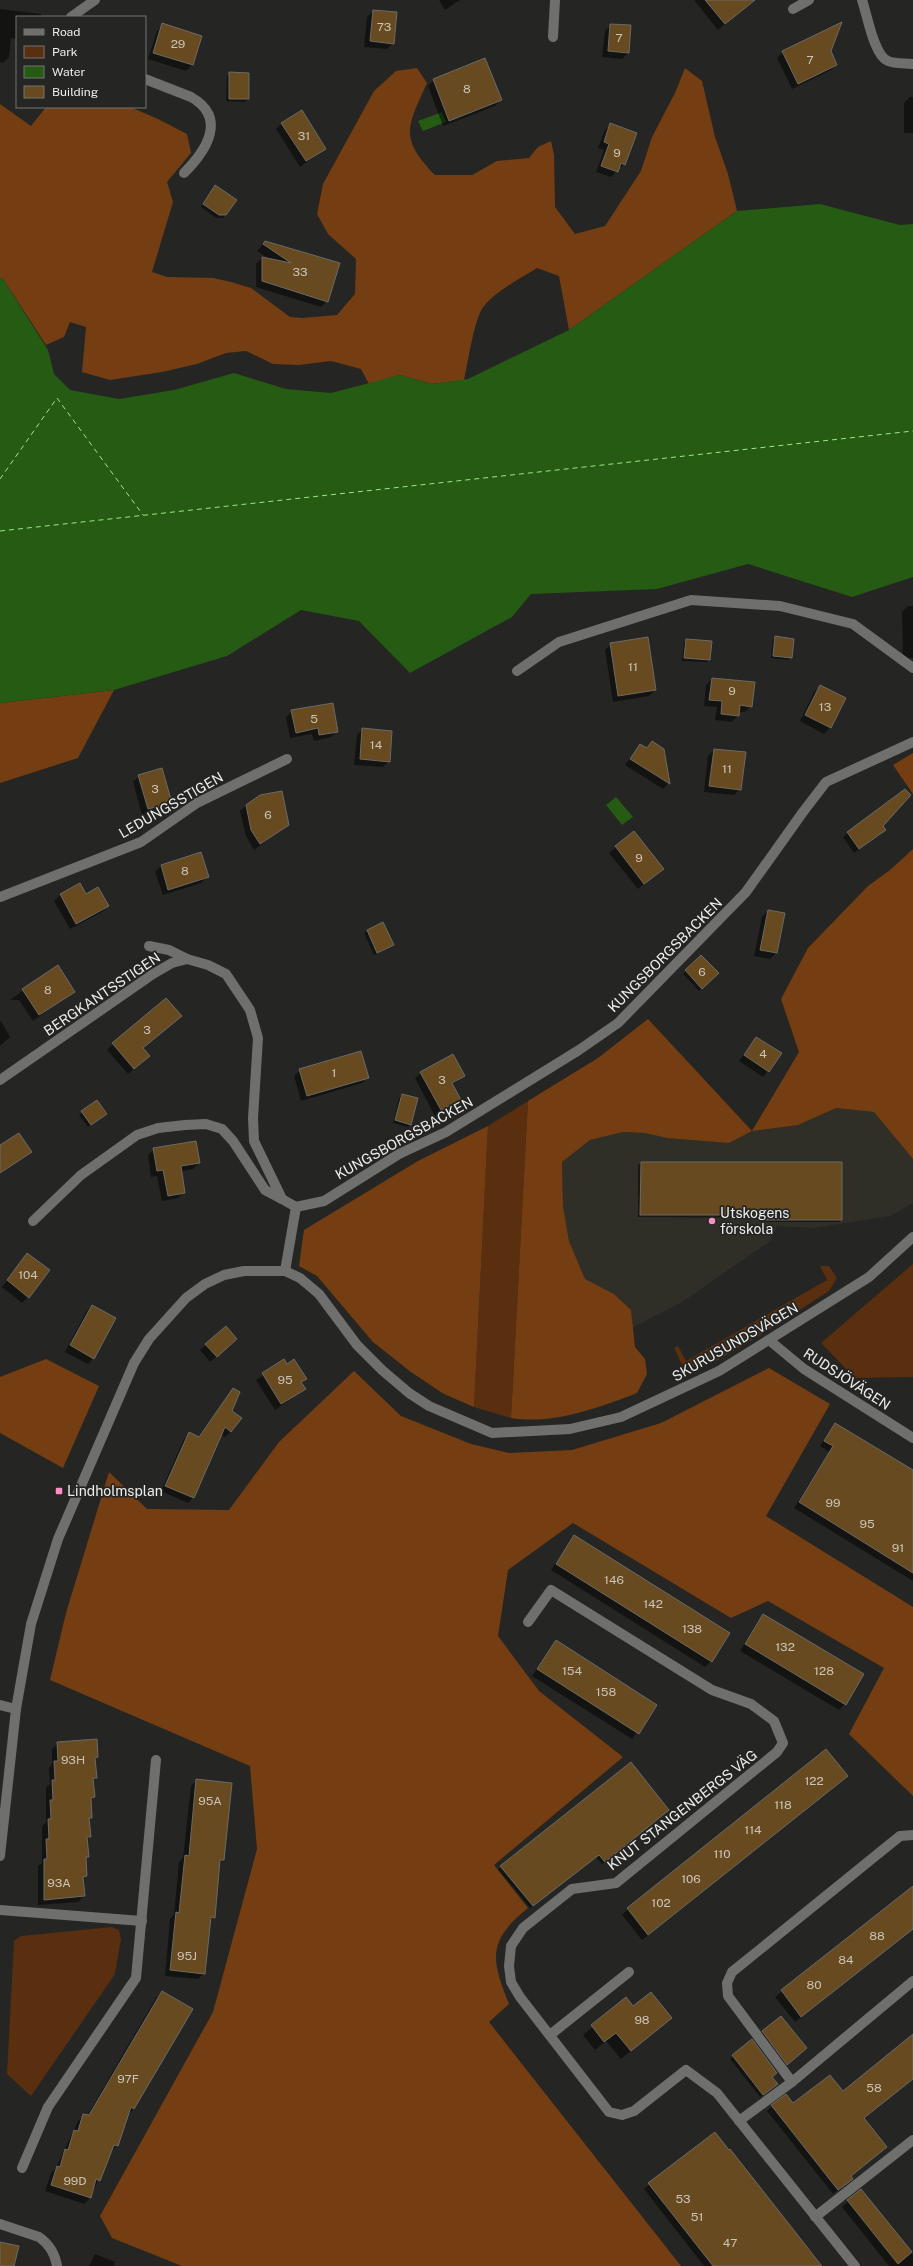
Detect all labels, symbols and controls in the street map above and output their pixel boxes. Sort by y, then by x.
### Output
legend [16,16,146,108]
house number: 73 [377,20,391,34]
text: Road [52,25,80,39]
house number: 7 [615,31,623,45]
house number: 29 [171,37,185,51]
text: Park [52,45,78,59]
house number: 7 [806,53,814,67]
text: Water [52,65,86,79]
house number: 8 [463,82,471,96]
text: Building [52,85,98,99]
house number: 31 [298,129,310,143]
house number: 9 [613,146,621,160]
house number: 33 [292,265,308,279]
house number: 11 [628,660,638,674]
house number: 9 [728,684,736,698]
house number: 13 [819,700,831,714]
house number: 5 [310,712,318,726]
house number: 14 [370,738,383,752]
house number: 11 [722,762,732,776]
street label: LEDUNGSSTIGEN [116,769,226,841]
house number: 3 [151,782,159,796]
house number: 6 [264,808,272,822]
house number: 9 [635,851,643,865]
house number: 8 [181,864,189,878]
street label: KUNGSBORGSBACKEN [605,895,725,1015]
street label: BERGKANTSSTIGEN [41,949,163,1039]
house number: 6 [698,965,706,979]
house number: 8 [44,983,52,997]
house number: 3 [143,1023,151,1037]
house number: 4 [759,1047,767,1061]
house number: 1 [332,1066,336,1080]
house number: 3 [438,1073,446,1087]
street label: KUNGSBORGSBACKEN [332,1093,476,1183]
place label: Utskogens förskola [720,1205,789,1237]
marker: Utskogens förskola [707,1216,717,1226]
house number: 104 [18,1268,38,1282]
street label: SKURUSUNDSVÄGEN [668,1298,801,1385]
street label: RUDSJÖVÄGEN [801,1343,895,1413]
house number: 95 [277,1373,293,1387]
place label: Lindholmsplan [67,1483,163,1499]
marker: Lindholmsplan [54,1486,64,1496]
house number: 99 [826,1496,840,1510]
house number: 95 [859,1517,875,1531]
house number: 91 [892,1541,904,1555]
house number: 146 [604,1573,624,1587]
house number: 142 [643,1597,663,1611]
house number: 138 [682,1622,702,1636]
house number: 132 [775,1640,795,1654]
house number: 154 [562,1664,583,1678]
house number: 128 [814,1664,834,1678]
house number: 158 [596,1685,616,1699]
street label: KNUT STANGENBERGS VÄG [603,1745,760,1873]
house number: 93H [61,1753,85,1767]
house number: 122 [804,1774,824,1788]
house number: 95A [198,1794,222,1808]
house number: 118 [774,1798,792,1812]
house number: 114 [744,1823,762,1837]
house number: 110 [713,1847,731,1861]
house number: 106 [681,1872,701,1886]
house number: 93A [47,1876,71,1890]
house number: 102 [651,1896,671,1910]
house number: 88 [869,1929,885,1943]
house number: 95J [177,1949,197,1963]
house number: 84 [838,1953,854,1967]
house number: 80 [806,1978,822,1992]
house number: 98 [634,2013,650,2027]
house number: 97F [117,2072,139,2086]
house number: 58 [866,2081,882,2095]
house number: 99D [63,2174,87,2188]
house number: 53 [675,2192,691,2206]
house number: 51 [691,2210,703,2224]
house number: 47 [723,2236,737,2250]

